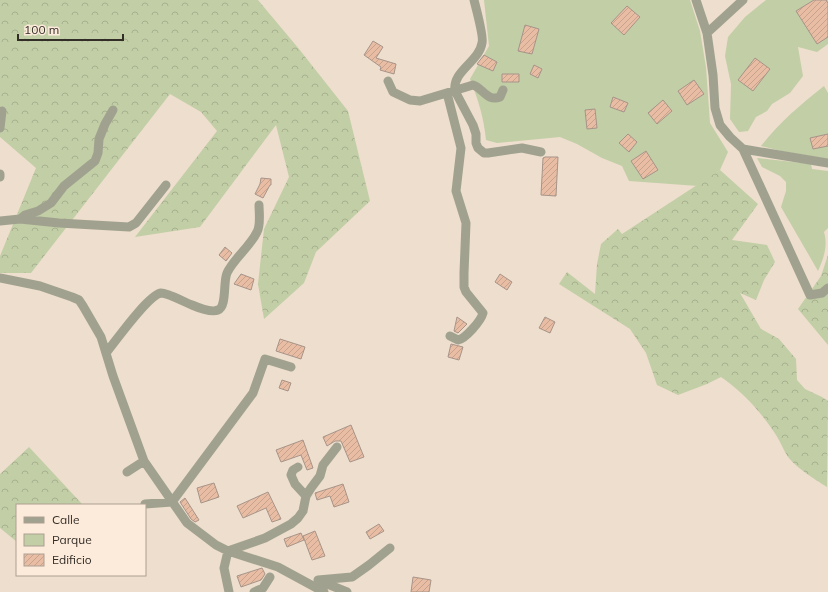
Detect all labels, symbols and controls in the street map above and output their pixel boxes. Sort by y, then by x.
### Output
scale bar [18,16,123,42]
text: 100 m [24,22,59,37]
legend [16,504,146,576]
text: Calle [52,512,79,527]
text: Parque [52,532,92,547]
text: Edificio [52,552,92,567]

